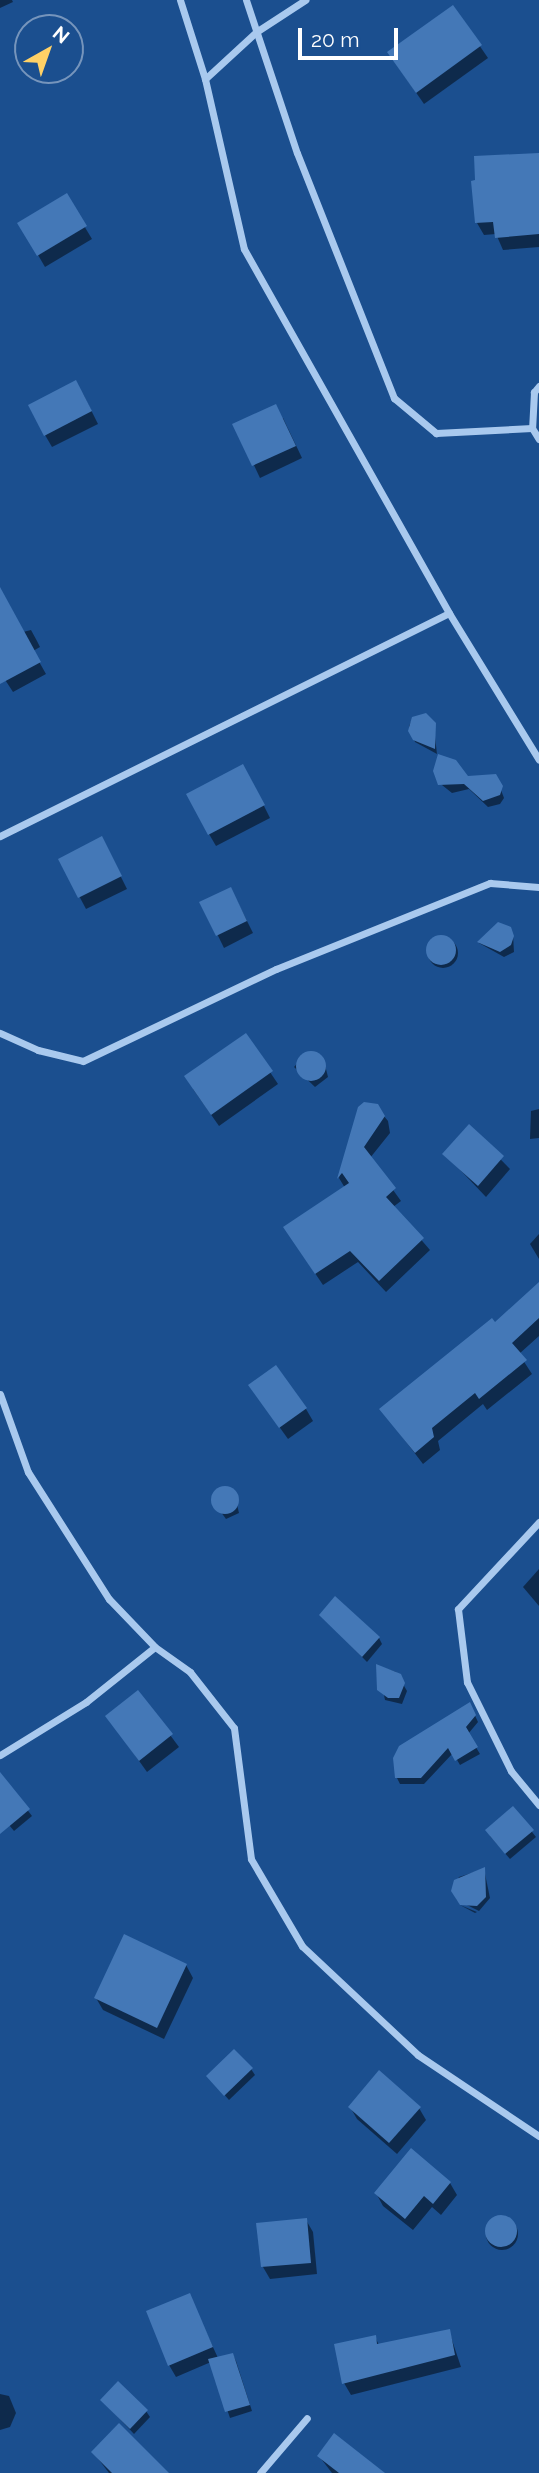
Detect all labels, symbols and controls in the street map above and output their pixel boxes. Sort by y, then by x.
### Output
north arrow [14,14,84,84]
scale bar [301,14,401,58]
text: N [49,21,74,48]
text: 20 m [311,27,359,52]

